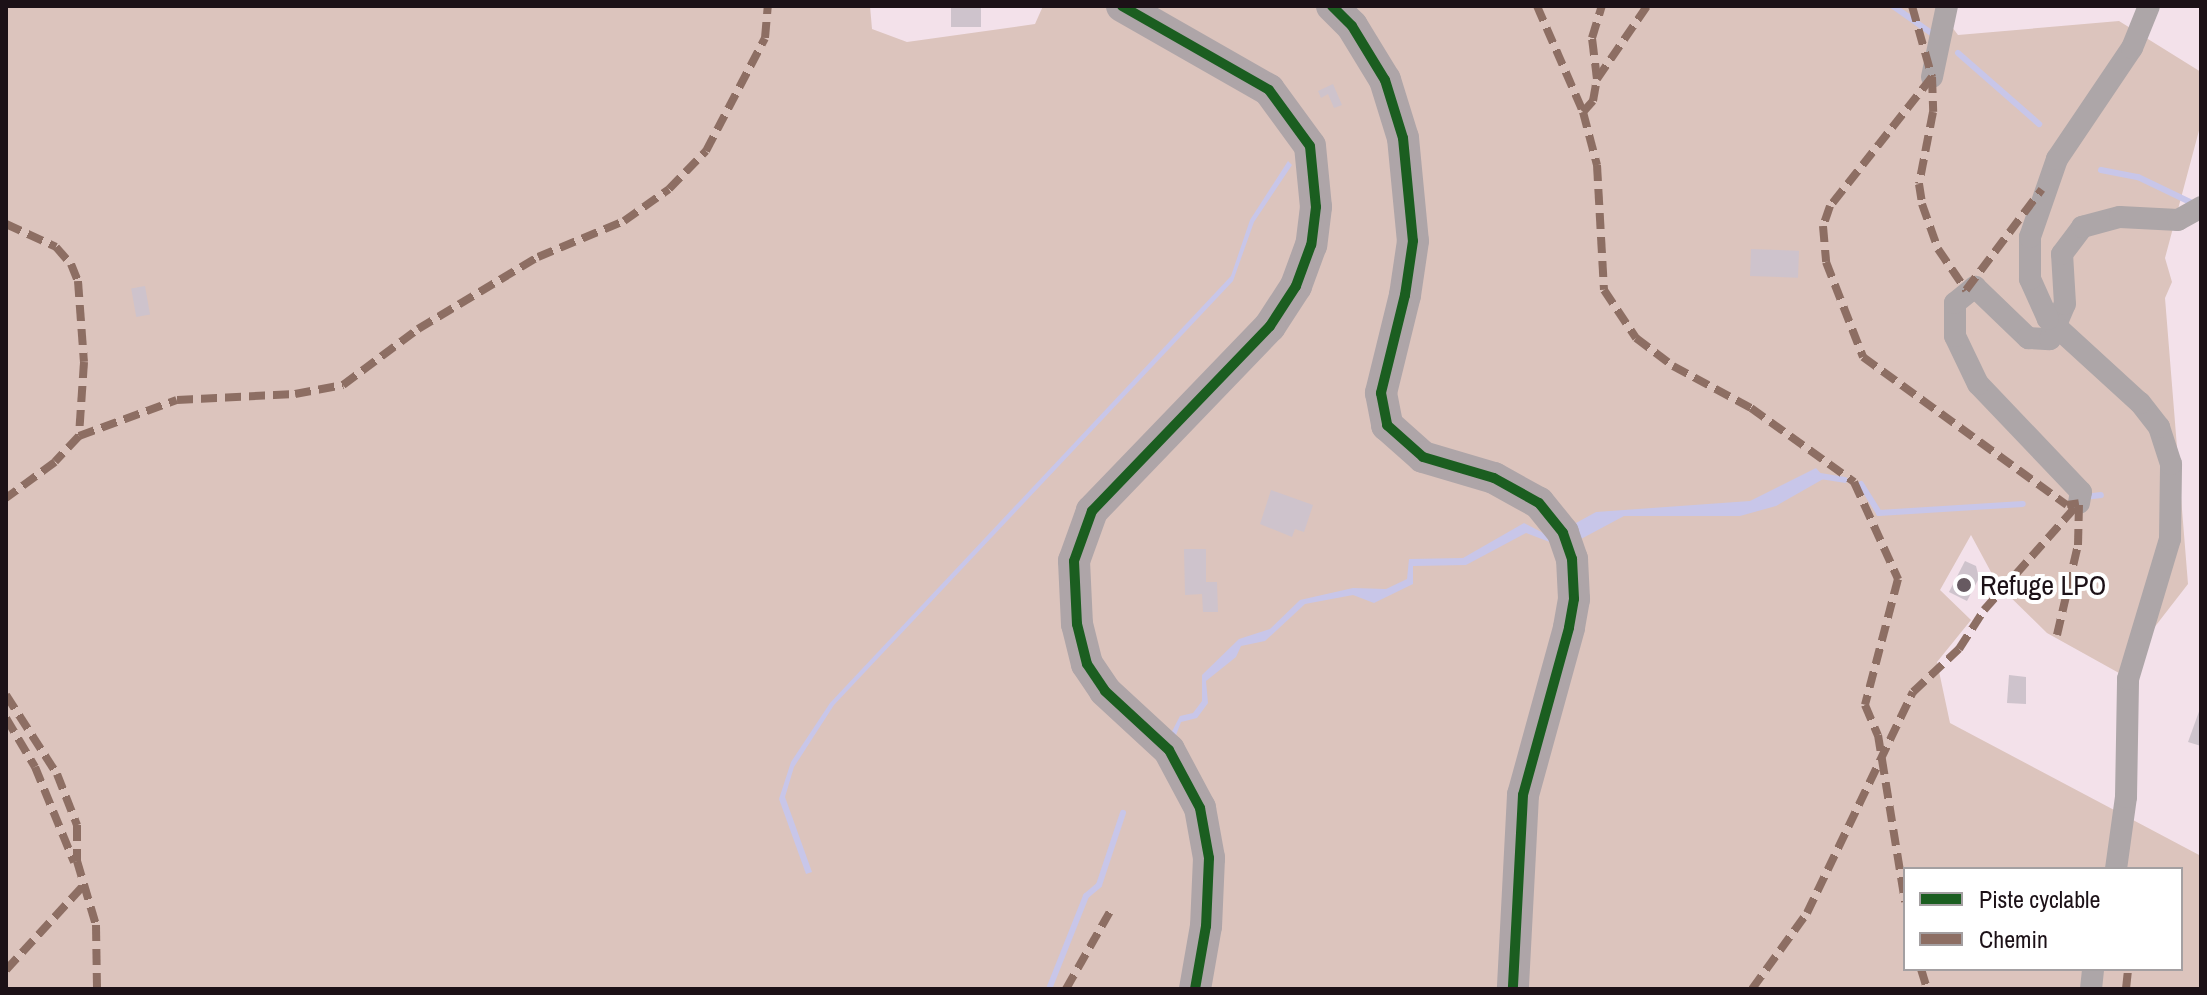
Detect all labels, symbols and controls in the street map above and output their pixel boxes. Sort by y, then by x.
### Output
place label: Refuge LPO [1980,568,2106,602]
marker: Refuge LPO [1955,576,1973,594]
legend [1903,867,2183,971]
text: Piste cyclable [1979,883,2100,915]
text: Chemin [1979,923,2048,955]

